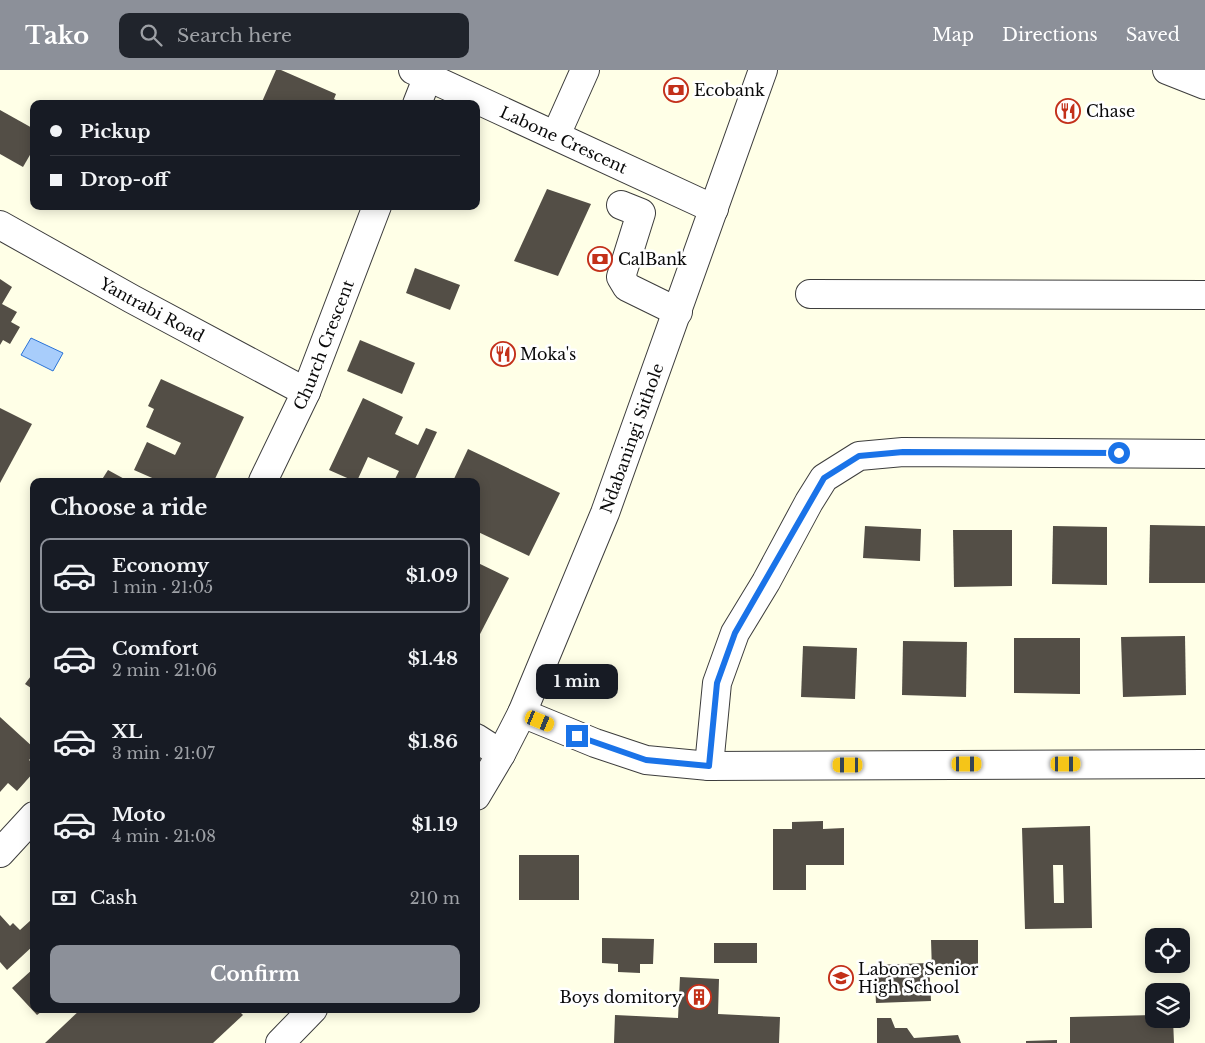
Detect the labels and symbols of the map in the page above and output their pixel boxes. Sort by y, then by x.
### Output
bank icon: Ecobank [663,77,689,103]
place label: Ecobank [694,80,765,100]
restaurant icon: Chase [1055,98,1081,124]
place label: Chase [1086,101,1135,121]
street label: Labone Crescent [497,102,630,178]
bank icon: CalBank [587,246,613,272]
place label: CalBank [618,249,687,269]
street label: Yantrabi Road [96,273,208,346]
street label: Church Crescent [289,277,358,413]
restaurant icon: Moka's [490,341,516,367]
place label: Moka's [520,344,576,364]
street label: Ndabaningi Sithole [596,360,668,516]
route start [1108,442,1130,464]
callout: 1 min [536,664,618,698]
car [523,708,556,734]
route end [566,725,588,747]
car [952,757,982,772]
car [1051,757,1081,772]
car [833,758,863,773]
place label: Labone Senior High School [858,959,979,997]
school or university icon: Labone Senior High School [828,965,854,991]
building icon: Boys domitory [686,984,712,1010]
place label: Boys domitory [559,987,683,1007]

